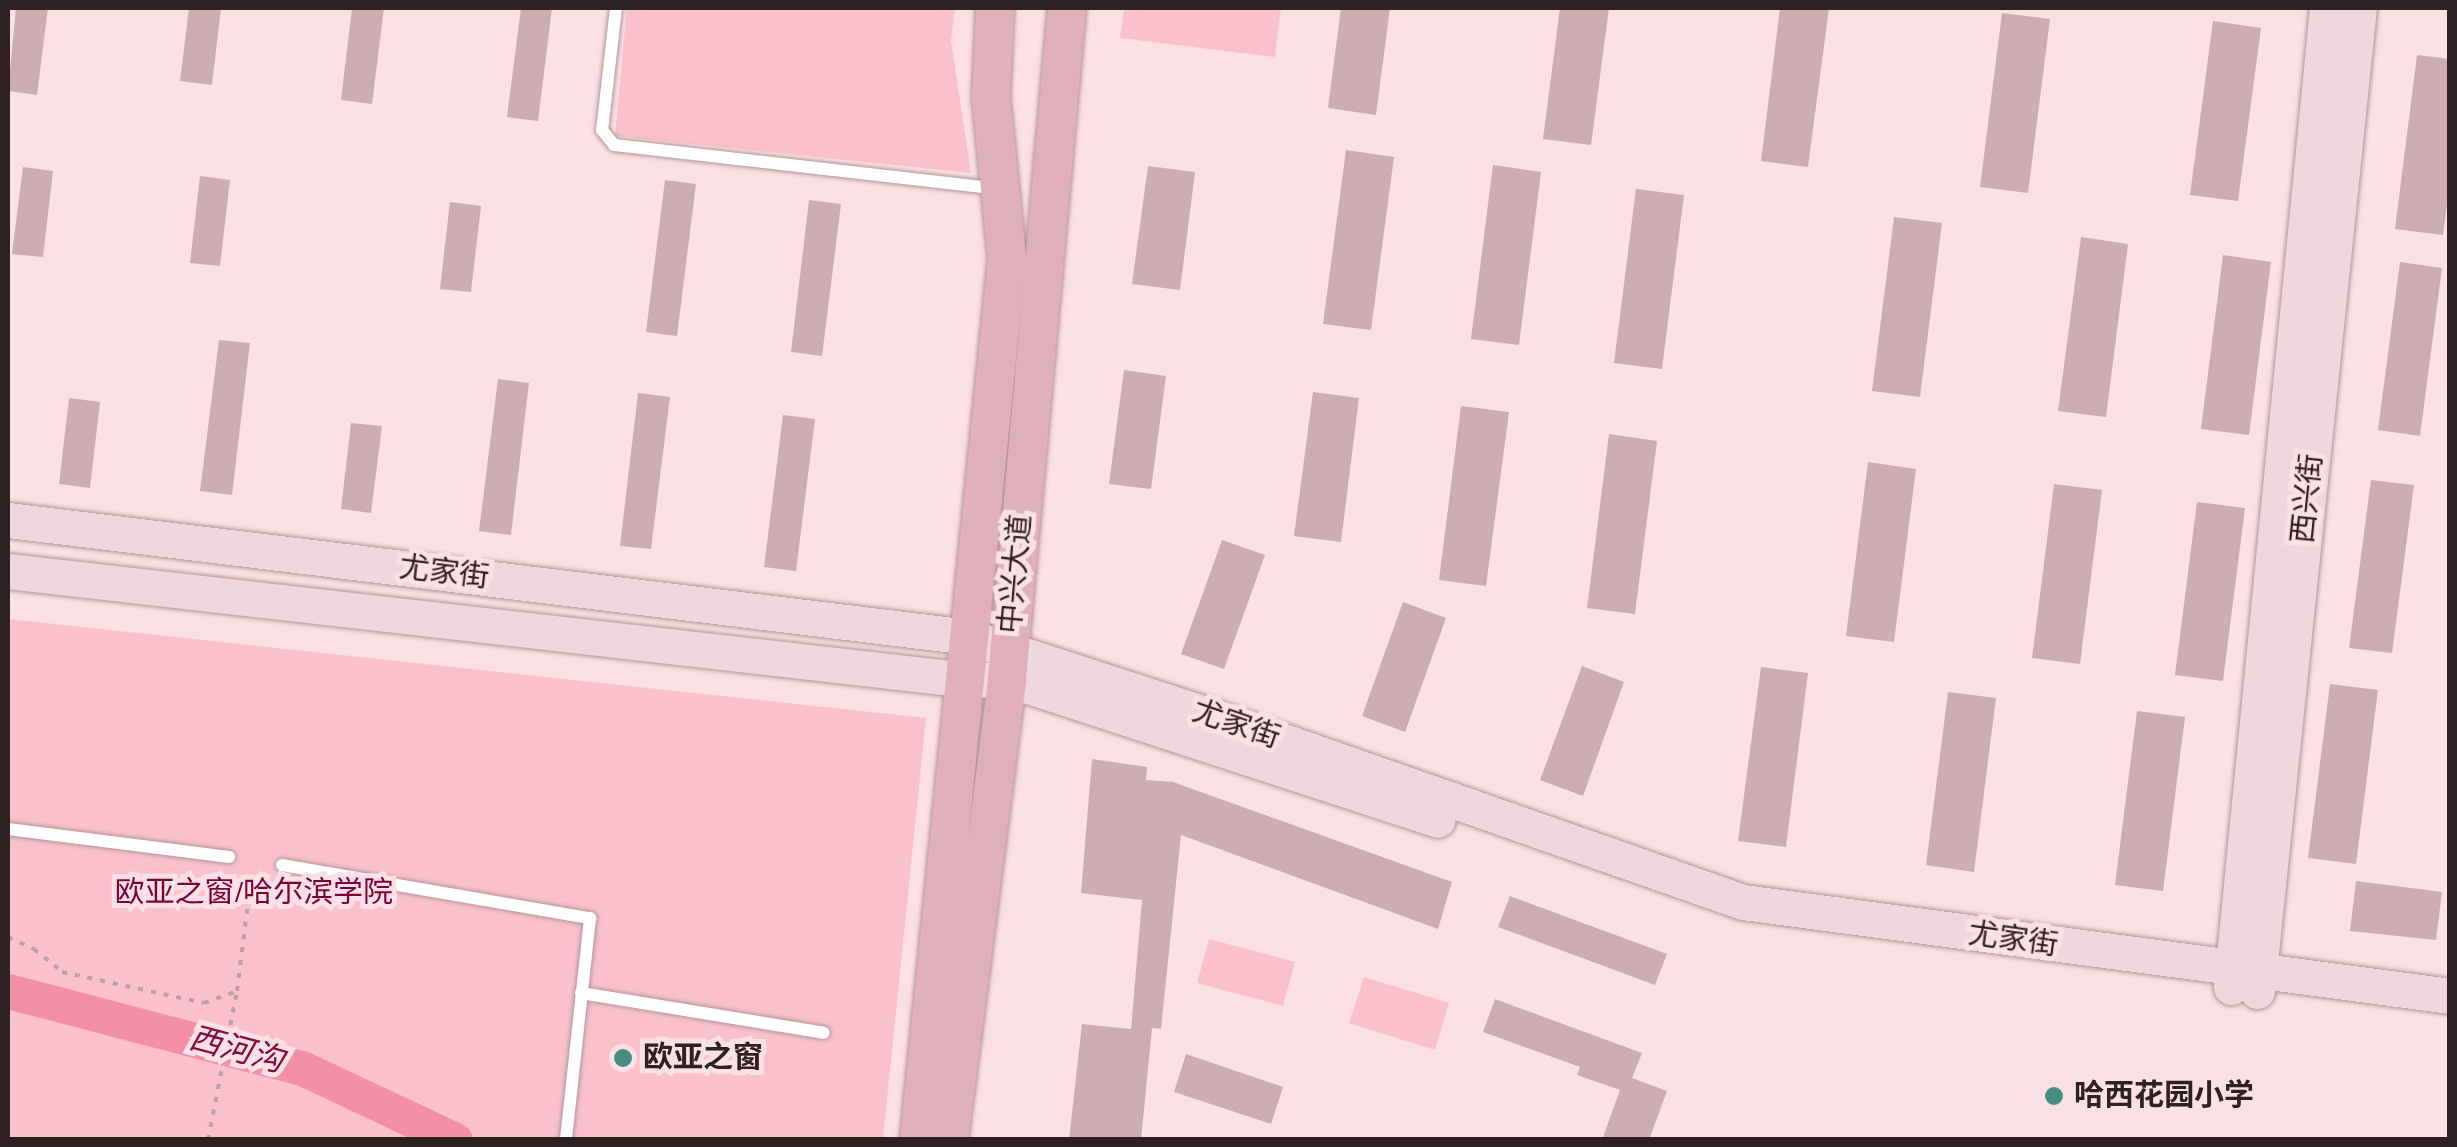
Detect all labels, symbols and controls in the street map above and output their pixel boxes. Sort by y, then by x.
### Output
street label: 西兴街 [2285,452,2331,546]
street label: 中兴大道 [993,513,1039,635]
street label: 尤家街 [397,550,491,596]
street label: 尤家街 [1188,693,1284,757]
park label: 欧亚之窗/哈尔滨学院 [115,875,393,911]
street label: 尤家街 [1966,916,2060,964]
water label: 西河沟 [185,1020,287,1082]
place label: 欧亚之窗 [643,1040,763,1076]
marker: 欧亚之窗 [612,1047,634,1069]
place label: 哈西花园小学 [2074,1078,2254,1114]
marker: 哈西花园小学 [2043,1085,2065,1107]

